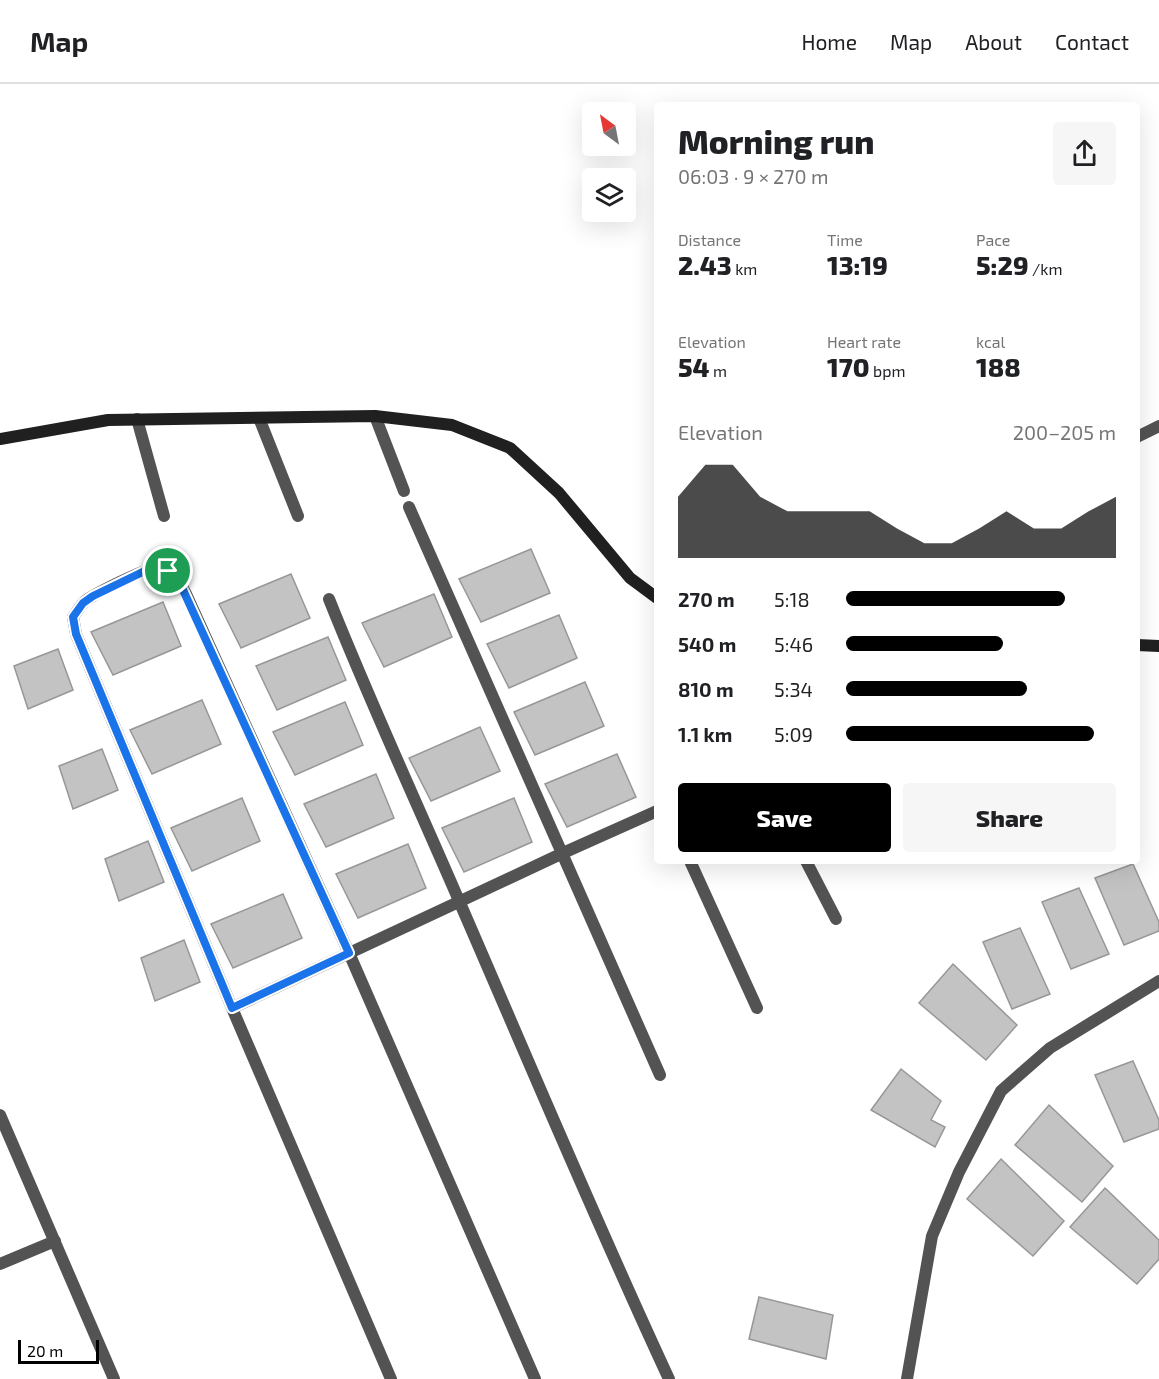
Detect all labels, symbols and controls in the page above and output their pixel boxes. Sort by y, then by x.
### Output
text: Map [30,24,88,58]
text: Home [801,29,857,54]
text: Map [890,29,932,54]
text: About [965,29,1022,54]
text: Contact [1055,29,1129,54]
north arrow [582,102,636,156]
map controls [582,102,636,222]
text: Morning run [678,121,875,161]
button: share [1053,122,1116,185]
text: 06:03 · 9 × 270 m [678,164,829,188]
button: layers [582,168,636,222]
text: Distance [678,230,741,249]
text: Time [827,230,863,249]
text: Pace [976,230,1010,249]
text: 2.43 [678,249,732,280]
text: 13:19 [827,249,888,280]
text: 5:29 [976,249,1029,280]
text: km [732,259,757,278]
text: /km [1029,259,1063,278]
text: Elevation [678,332,746,351]
text: Heart rate [827,332,901,351]
text: kcal [976,332,1005,351]
text: 54 [678,351,709,382]
text: 170 [827,351,869,382]
text: 188 [976,351,1021,382]
text: m [709,361,727,380]
text: bpm [869,361,905,380]
text: Elevation [678,420,763,444]
text: 200–205 m [1013,420,1116,444]
pin [142,545,193,596]
icon: arrive [151,554,184,587]
text: 270 m [678,587,735,611]
text: 5:18 [774,587,810,611]
text: 540 m [678,632,736,656]
text: 5:46 [774,632,813,656]
text: 810 m [678,677,734,701]
text: 5:34 [774,677,813,701]
text: 1.1 km [678,722,732,746]
text: 5:09 [774,722,813,746]
button: Save [678,783,891,852]
button: Share [903,783,1116,852]
scale bar [18,1337,99,1364]
text: 20 m [27,1341,63,1360]

